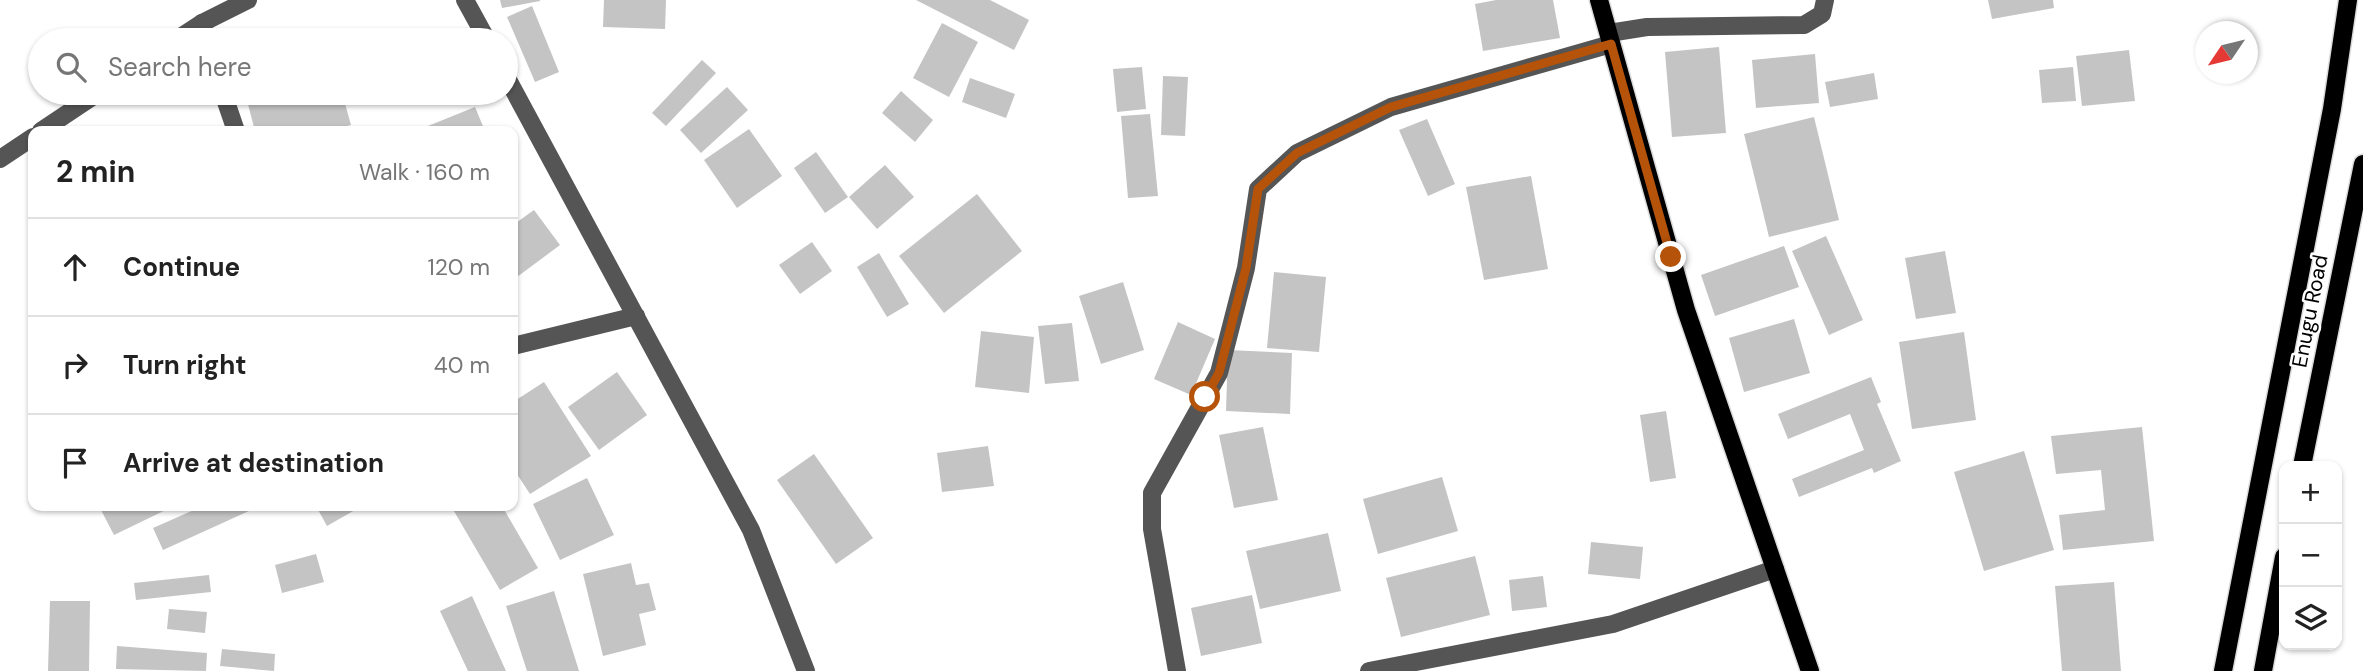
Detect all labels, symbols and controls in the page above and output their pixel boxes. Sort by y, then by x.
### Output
north arrow [2195,21,2258,84]
search box [28,28,518,105]
icon: search [52,48,90,86]
text: Search here [108,50,251,84]
text: 2 min [56,152,135,191]
text: Walk · 160 m [359,157,490,187]
route end [1655,241,1686,272]
icon: ahead [56,248,94,286]
text: Continue [123,250,240,284]
text: 120 m [427,252,490,282]
street label: Enugu Road [2285,252,2335,370]
icon: right [56,346,94,384]
text: Turn right [123,348,247,382]
text: 40 m [434,350,490,380]
route start [1189,381,1220,412]
icon: arrive [56,444,94,482]
text: Arrive at destination [123,446,384,480]
map controls [2279,461,2342,650]
button: + [2279,461,2342,524]
button: − [2279,524,2342,587]
button: layers [2279,587,2342,650]

